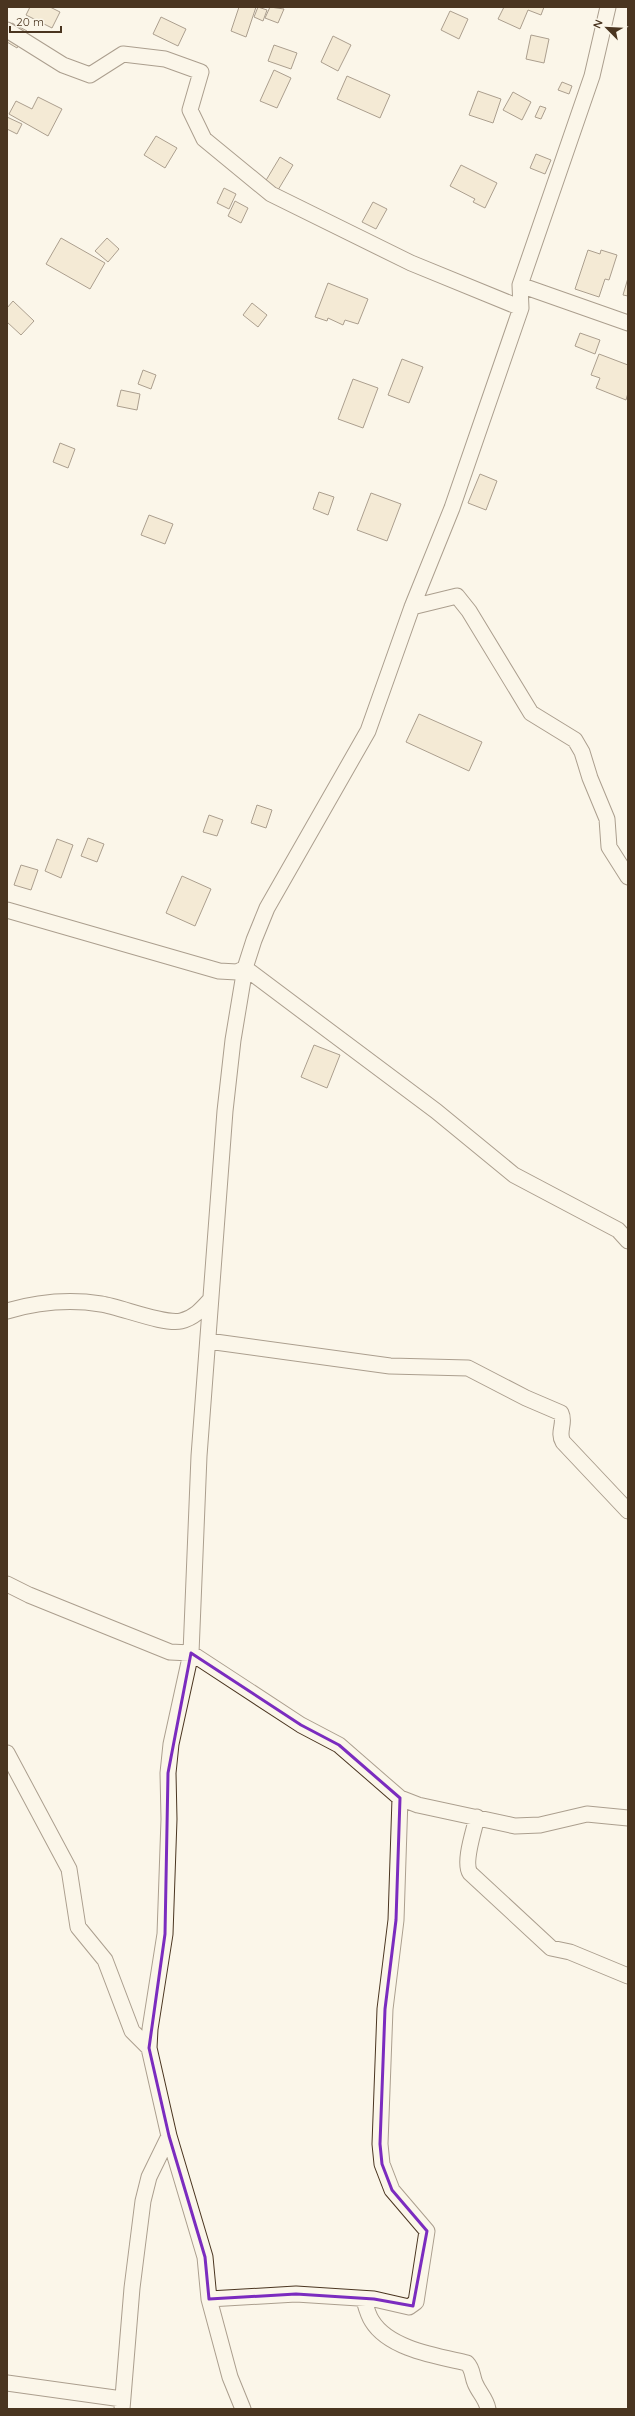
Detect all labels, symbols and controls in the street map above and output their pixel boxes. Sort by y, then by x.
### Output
scale bar [10,8,61,34]
north arrow [587,8,627,48]
text: 20 m [16,14,44,29]
text: N [590,17,606,30]

